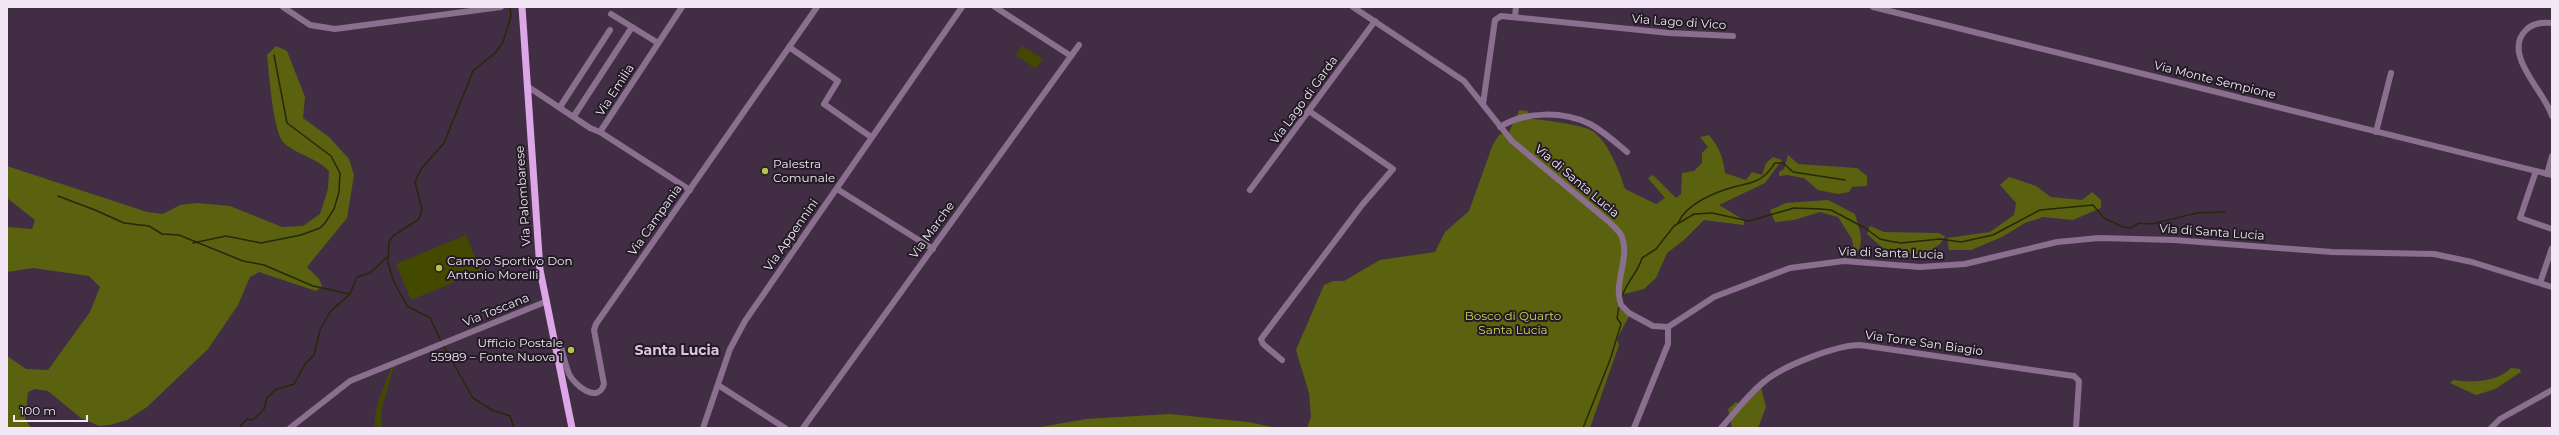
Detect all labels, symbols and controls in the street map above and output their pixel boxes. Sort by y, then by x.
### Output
street label: Via Lago di Vico [1631,11,1727,32]
street label: Via Lago di Garda [1267,53,1341,147]
street label: Via Monte Sempione [2152,57,2278,102]
street label: Via Emilia [592,61,637,119]
street label: Via di Santa Lucia [1532,141,1623,220]
street label: Via Palombarese [512,145,533,247]
place label: Palestra Comunale [773,156,835,185]
marker: Palestra Comunale [760,166,770,176]
street label: Via Campania [625,181,685,258]
street label: Via Appennini [760,196,821,274]
street label: Via Marche [906,198,957,261]
street label: Via di Santa Lucia [2159,220,2265,243]
street label: Via di Santa Lucia [1838,243,1944,262]
place label: Campo Sportivo Don Antonio Morelli [447,253,573,282]
marker: Campo Sportivo Don Antonio Morelli [434,263,444,273]
street label: Via Toscana [460,289,531,330]
park label: Bosco di Quarto Santa Lucia [1465,308,1561,337]
street label: Via Torre San Biagio [1864,327,1984,358]
place label: Ufficio Postale 55989 – Fonte Nuova 1 [431,335,563,364]
district label: Santa Lucia [635,341,719,359]
marker: Ufficio Postale 55989 – Fonte Nuova 1 [566,345,576,355]
scale bar [14,397,87,423]
text: 100 m [20,403,56,418]

